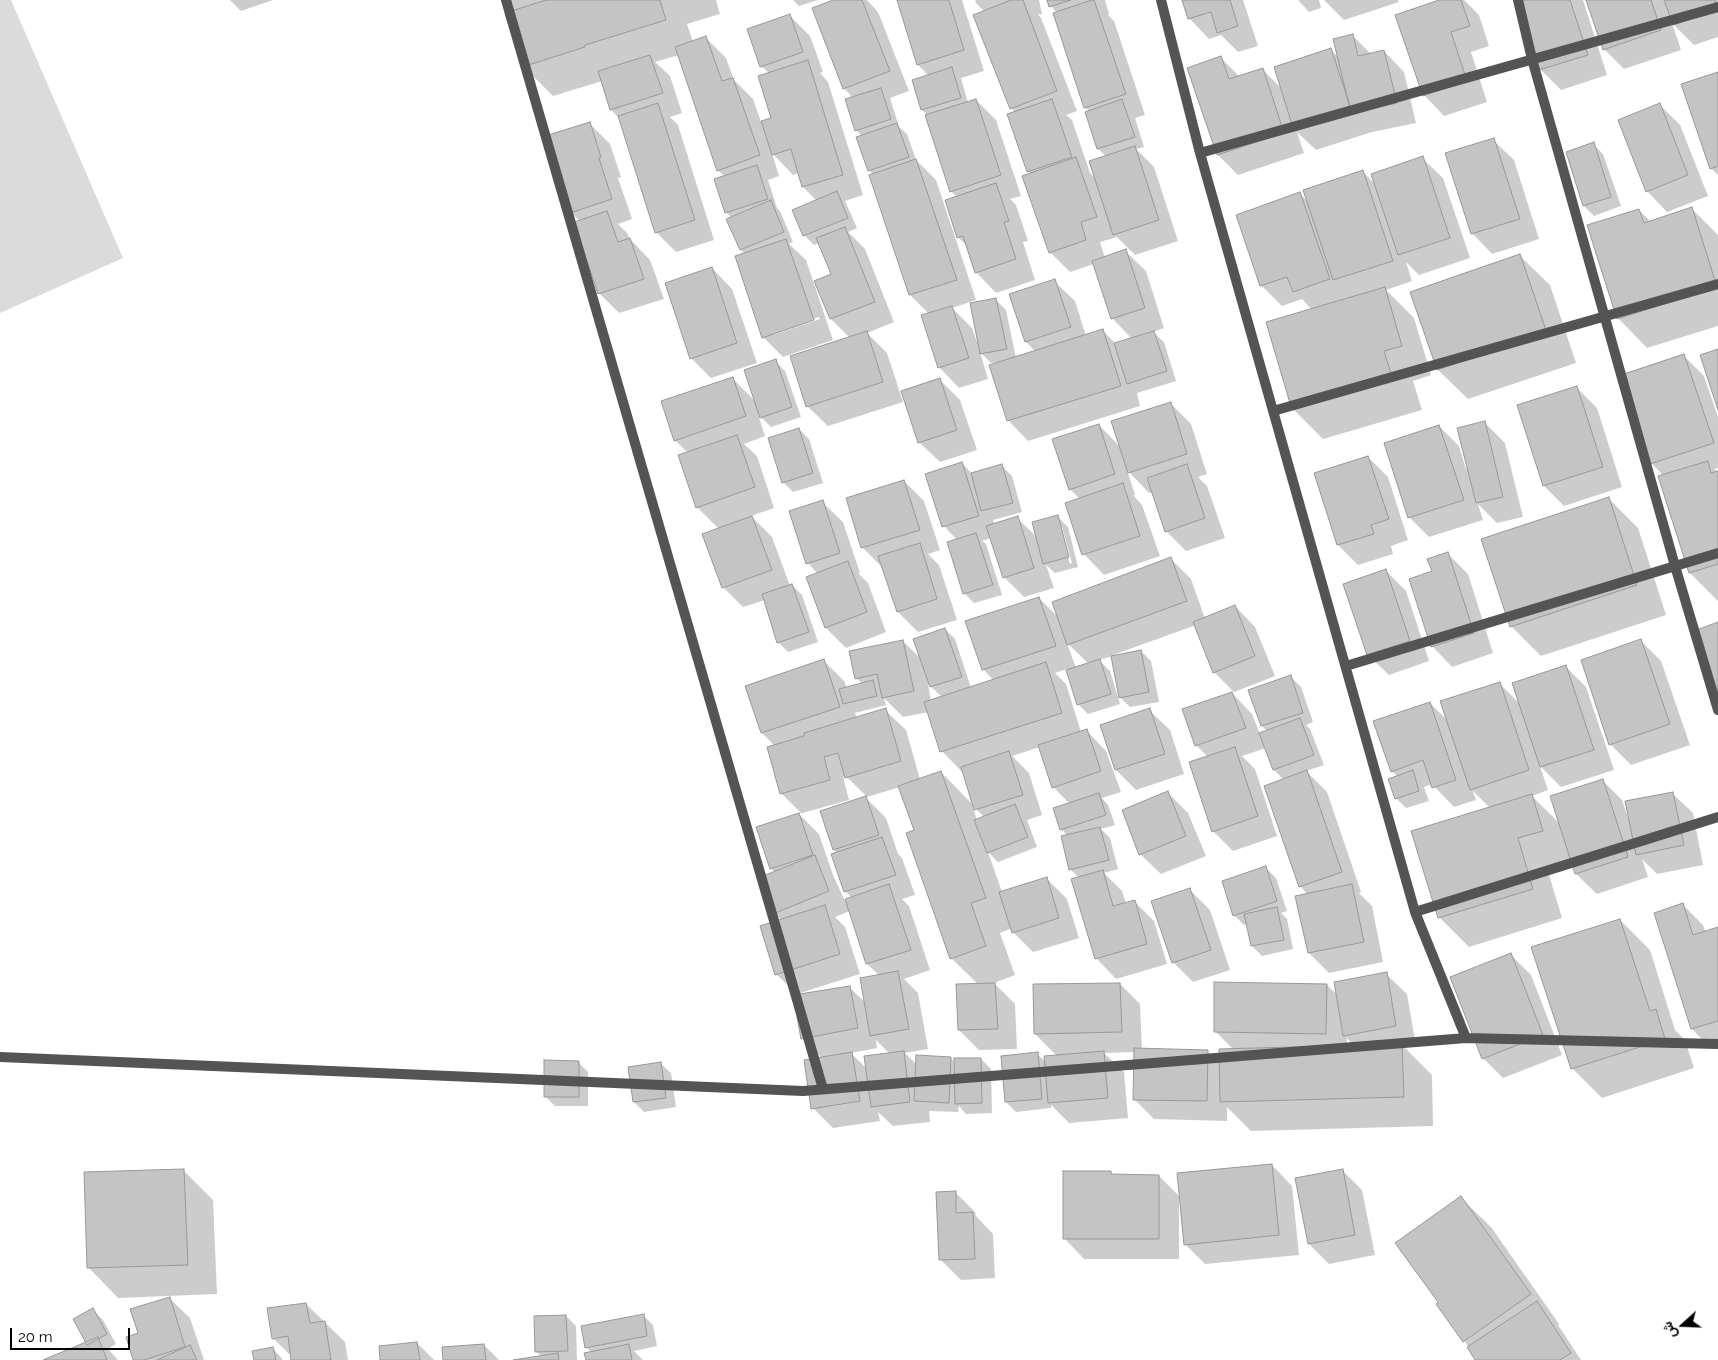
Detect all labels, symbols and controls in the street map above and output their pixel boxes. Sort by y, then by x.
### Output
north arrow [1658,1300,1708,1350]
scale bar [12,1318,132,1350]
text: ش [1659,1319,1679,1341]
text: 20 m [18,1328,53,1346]

